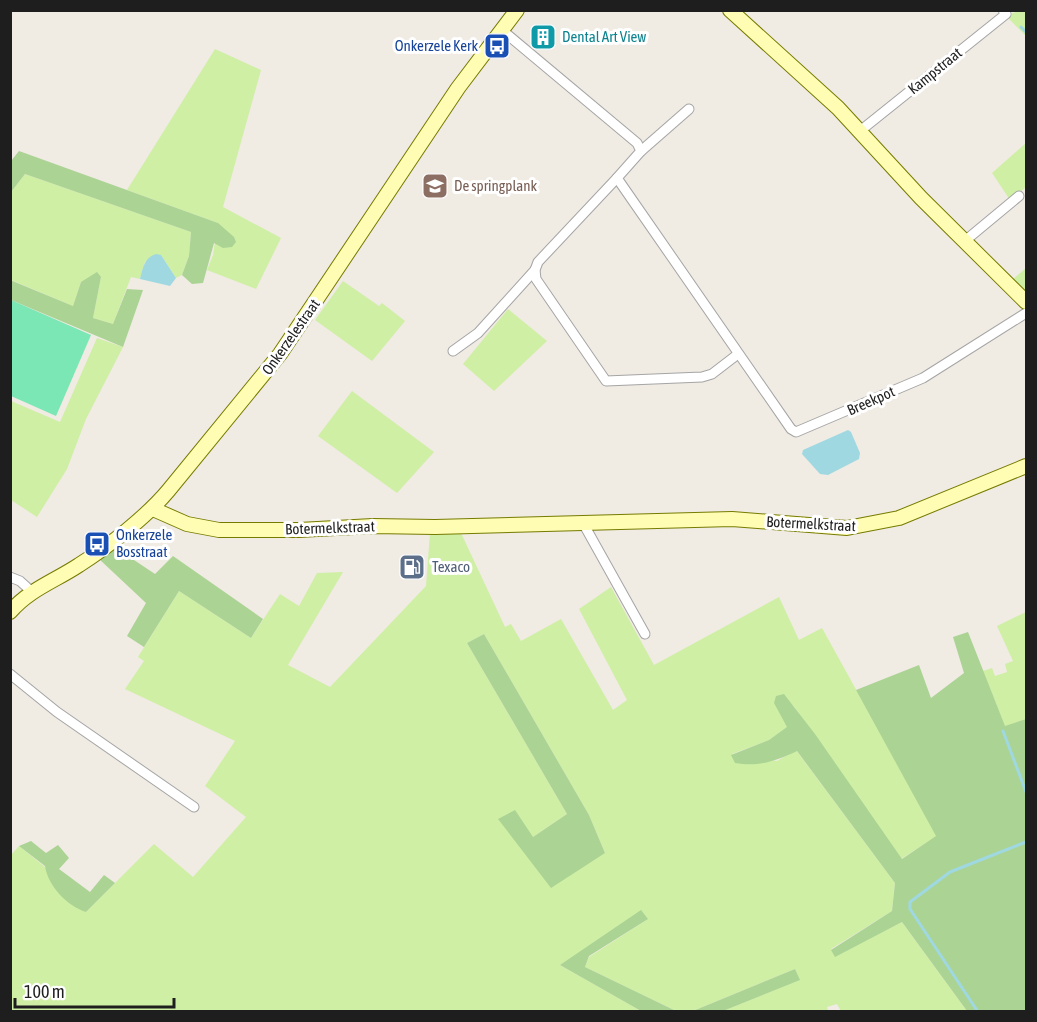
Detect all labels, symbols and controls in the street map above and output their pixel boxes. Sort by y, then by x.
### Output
building icon: Dental Art View [528,22,558,52]
place label: Dental Art View [562,28,646,45]
bus stop icon: Onkerzele Kerk [482,31,512,61]
place label: Onkerzele Kerk [395,37,478,54]
street label: Kampstraat [904,44,965,97]
school or university icon: De springplank [420,171,450,201]
place label: De springplank [454,177,538,194]
street label: Onkerzelestraat [258,296,323,378]
street label: Breekpot [844,383,897,419]
street label: Botermelkstraat [766,513,856,534]
street label: Botermelkstraat [285,517,375,538]
place label: Onkerzele Bosstraat [116,526,172,560]
bus stop icon: Onkerzele Bosstraat [82,529,112,559]
fuel station icon: Texaco [397,552,427,582]
place label: Texaco [432,558,470,575]
scale bar [15,971,174,1009]
text: 100 m [24,981,65,1002]

